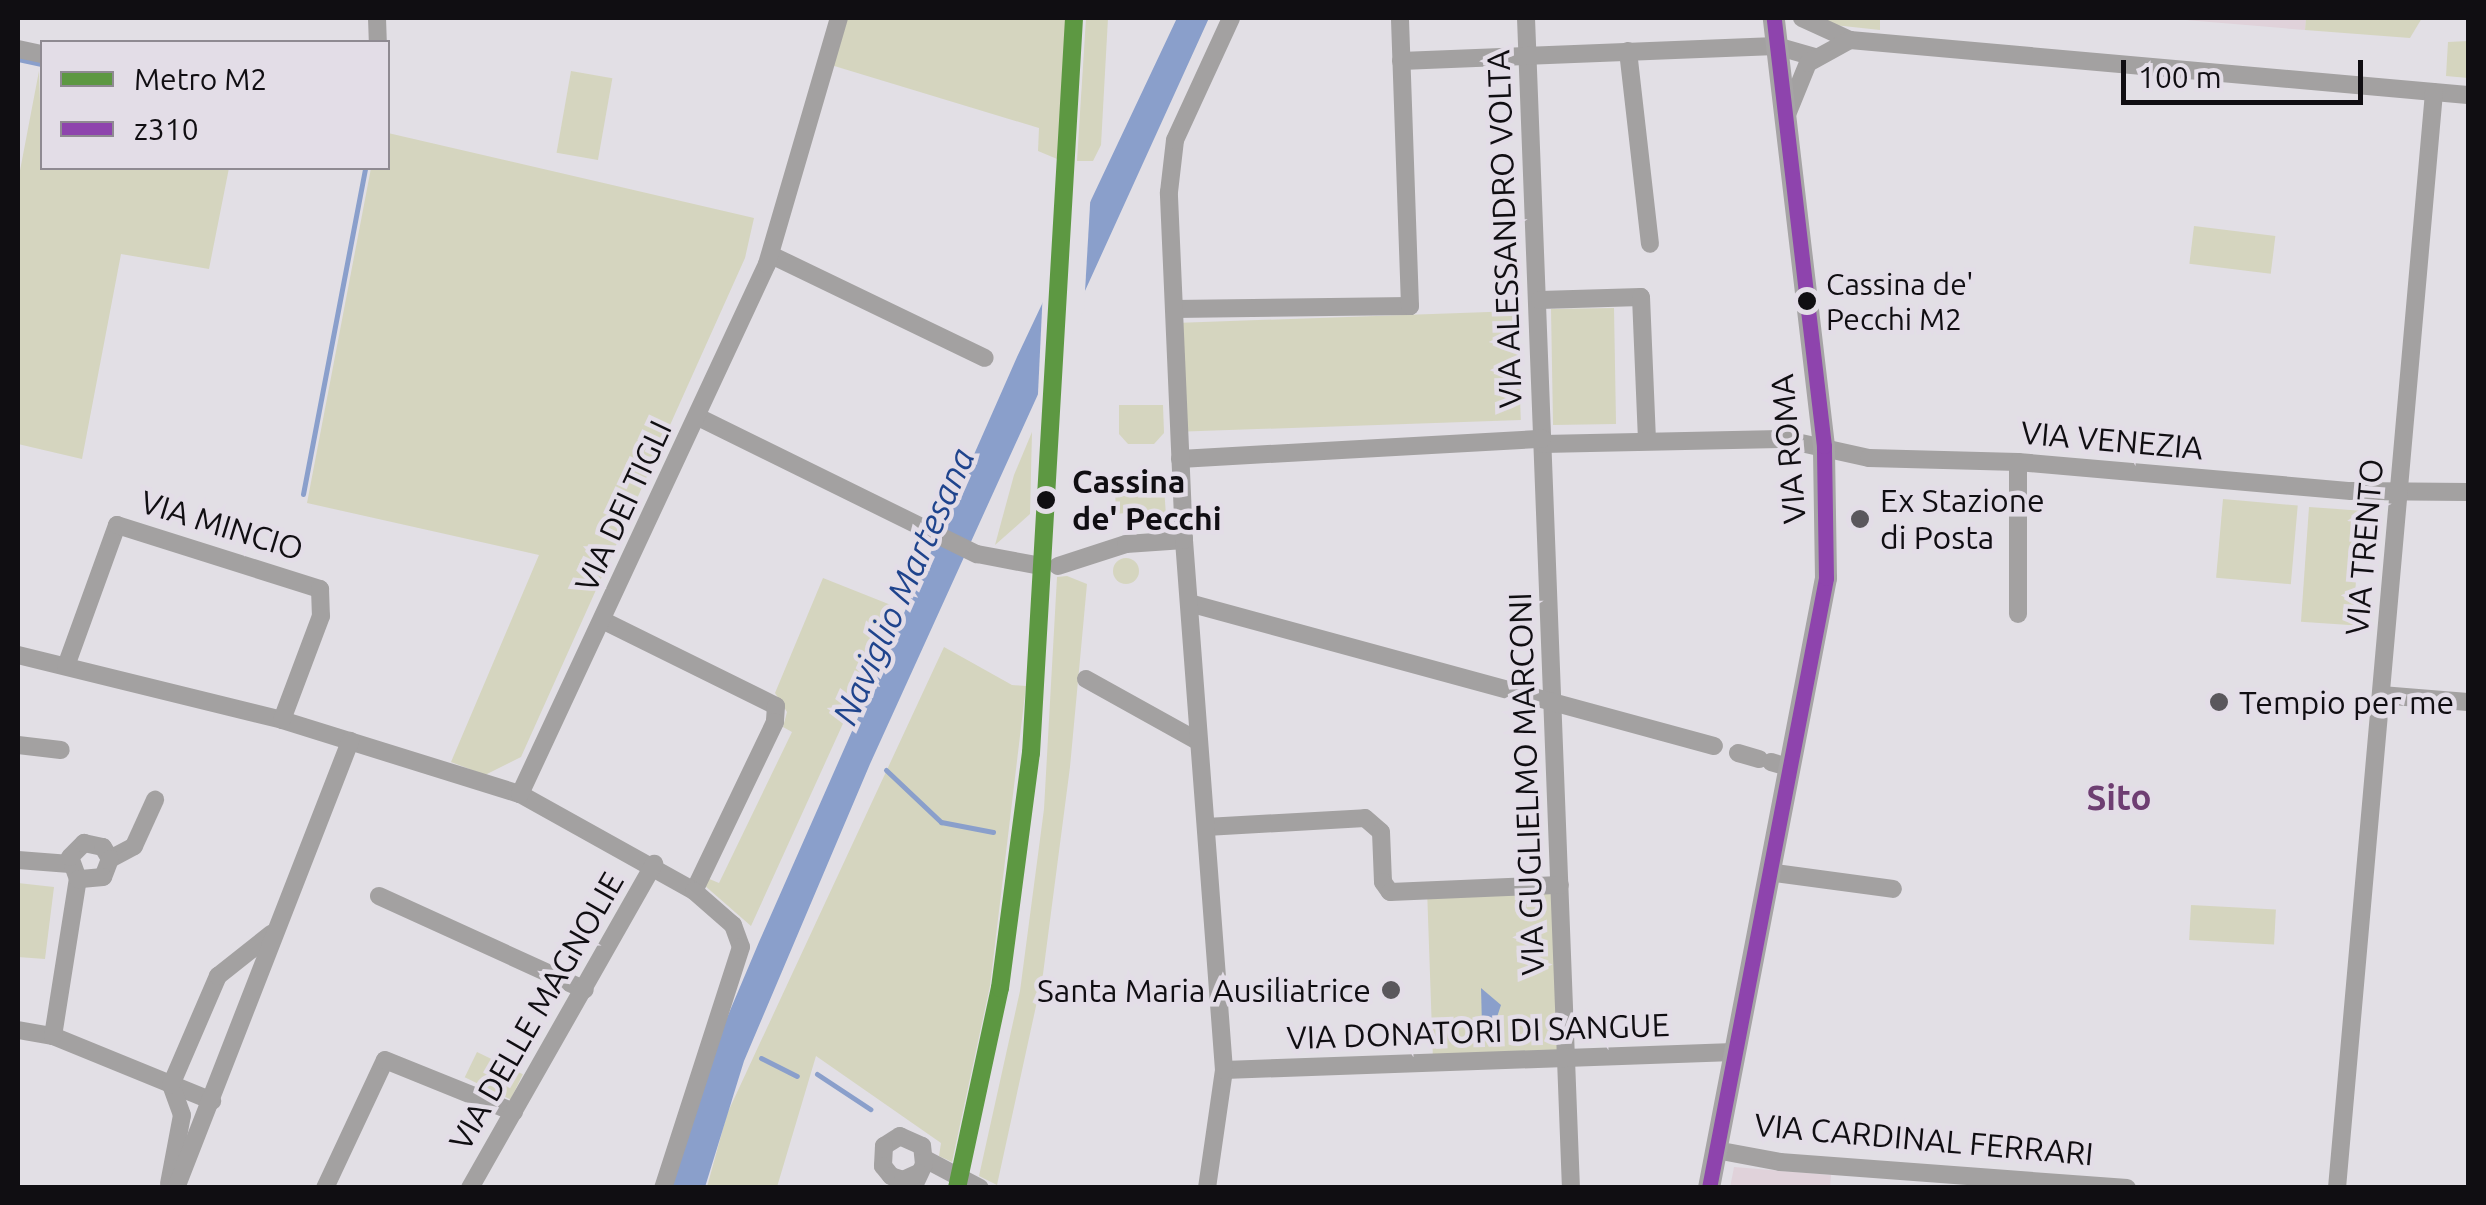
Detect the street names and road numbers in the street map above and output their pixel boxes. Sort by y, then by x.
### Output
street label: VIA ALESSANDRO VOLTA [1479,49,1529,409]
street label: VIA ROMA [1762,373,1814,525]
street label: VIA VENEZIA [2019,413,2205,467]
street label: VIA DEI TIGLI [567,414,679,598]
street label: VIA TRENTO [2337,457,2391,637]
street label: VIA MINCIO [136,482,308,568]
street label: VIA GUGLIELMO MARCONI [1500,592,1552,976]
street label: VIA DELLE MAGNOLIE [441,865,631,1157]
street label: VIA DONATORI DI SANGUE [1286,1005,1670,1057]
street label: VIA CARDINAL FERRARI [1753,1105,2095,1173]

